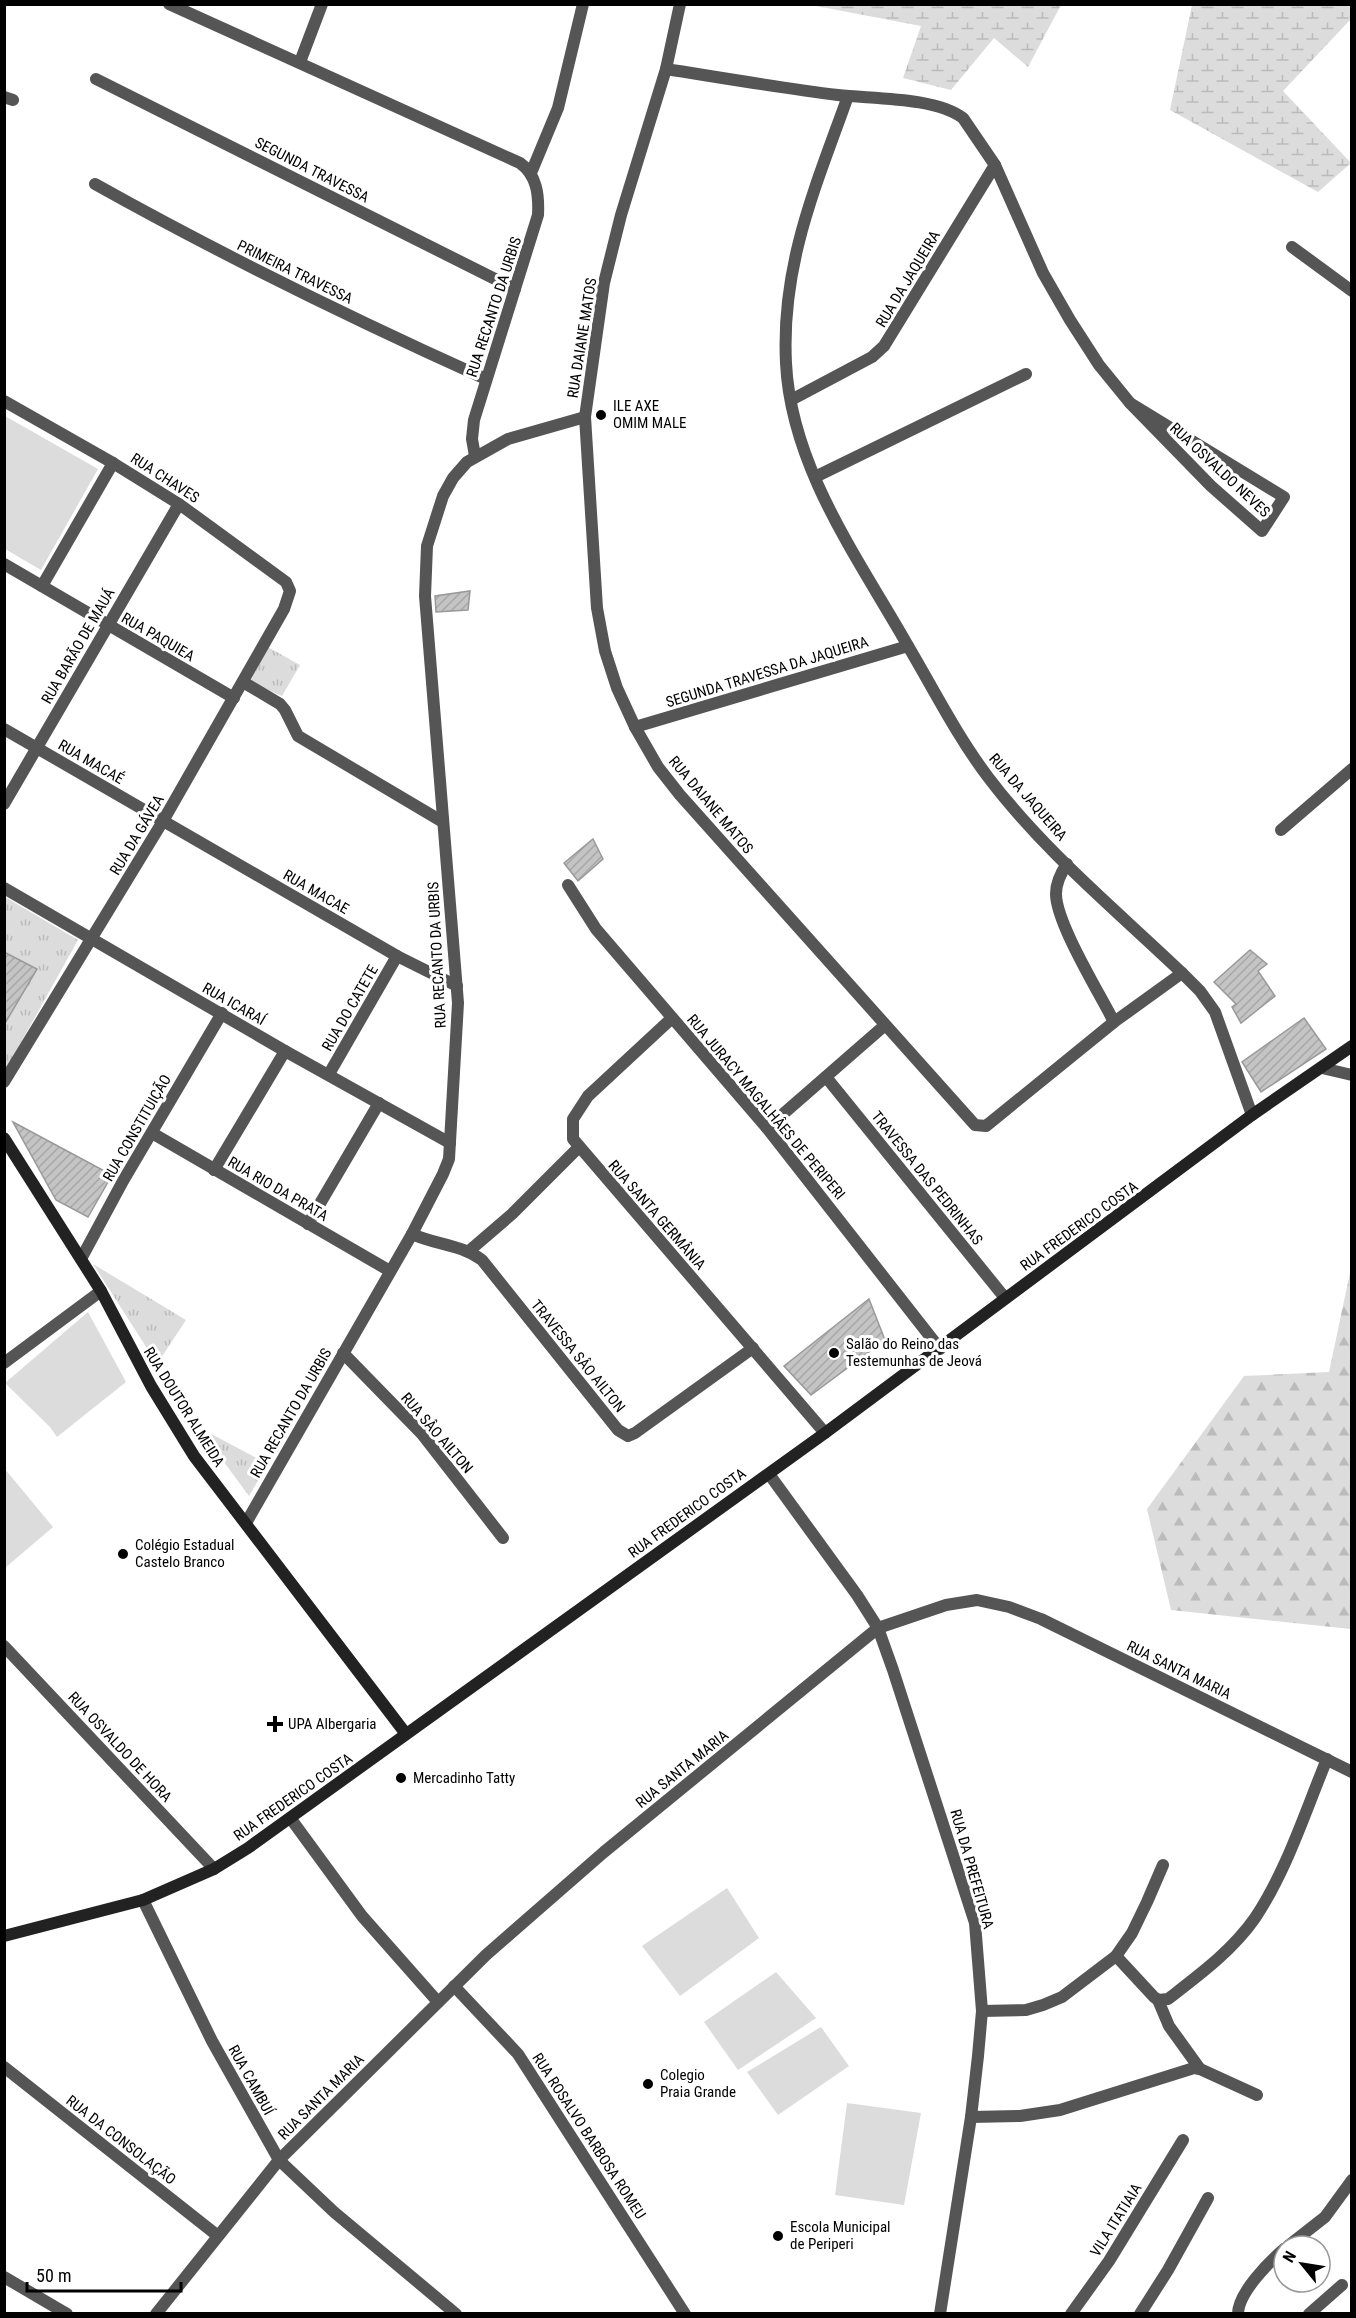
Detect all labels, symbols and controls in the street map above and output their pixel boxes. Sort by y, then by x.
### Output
street label: SEGUNDA TRAVESSA [252,133,372,207]
street label: RUA DA JAQUEIRA [872,227,944,331]
street label: RUA RECANTO DA URBIS [463,234,525,380]
street label: PRIMEIRA TRAVESSA [234,236,356,308]
street label: RUA DAIANE MATOS [564,276,600,399]
place label: ILE AXE OMIM MALE [613,397,687,432]
marker: ILE AXE OMIM MALE [594,408,608,422]
street label: RUA OSVALDO NEVES [1166,419,1274,521]
street label: RUA CHAVES [127,449,203,507]
street label: RUA BARÃO DE MAUÁ [38,585,119,707]
street label: RUA PAQUIEA [118,609,198,665]
street label: SEGUNDA TRAVESSA DA JAQUEIRA [664,632,871,711]
street label: RUA MACAÉ [55,736,127,788]
street label: RUA DA JAQUEIRA [985,750,1071,845]
street label: RUA DAIANE MATOS [665,753,757,858]
street label: RUA DA GÁVEA [106,791,168,878]
street label: RUA MACAE [280,866,352,918]
street label: RUA RECANTO DA URBIS [424,881,450,1029]
street label: RUA DO CATETE [318,962,382,1054]
street label: RUA ICARAÍ [199,979,270,1030]
street label: RUA JURACY MAGALHÂES DE PERIPERI [683,1011,849,1203]
street label: RUA CONSTITUIÇÃO [99,1071,175,1185]
street label: TRAVESSA DAS PEDRINHAS [868,1108,987,1249]
street label: RUA RIO DA PRATA [225,1153,332,1225]
street label: RUA SANTA GERMÂNIA [604,1157,710,1274]
street label: RUA FREDERICO COSTA [1017,1177,1142,1275]
street label: TRAVESSA SÂO AILTON [527,1296,629,1416]
place label: Salão do Reino das Testemunhas de Jeová [846,1335,982,1370]
street label: RUA DOUTOR ALMEIDA [140,1344,228,1470]
street label: RUA RECANTO DA URBIS [247,1345,336,1481]
marker: Salão do Reino das Testemunhas de Jeová [827,1346,841,1360]
street label: RUA SÂO AILTON [397,1389,477,1477]
street label: RUA FREDERICO COSTA [625,1464,750,1562]
place label: Colégio Estadual Castelo Branco [135,1536,235,1571]
marker: Colégio Estadual Castelo Branco [116,1547,130,1561]
street label: RUA SANTA MARIA [1124,1637,1234,1703]
street label: RUA OSVALDO DE HORA [64,1688,176,1806]
marker: UPA Albergaria [266,1715,284,1733]
place label: UPA Albergaria [288,1715,377,1733]
street label: RUA SANTA MARIA [632,1726,732,1812]
street label: RUA FREDERICO COSTA [230,1749,356,1845]
place label: Mercadinho Tatty [413,1769,515,1787]
marker: Mercadinho Tatty [394,1771,408,1785]
street label: RUA DA PREFEITURA [946,1807,998,1931]
street label: RUA CAMBUÍ [224,2042,278,2119]
street label: RUA SANTA MARIA [274,2050,368,2144]
street label: RUA ROSALVO BARBOSA ROMEU [529,2050,649,2222]
place label: Colegio Praia Grande [660,2066,736,2101]
marker: Colegio Praia Grande [641,2077,655,2091]
street label: RUA DA CONSOLAÇÃO [63,2092,179,2188]
street label: VILA ITATIAIA [1086,2180,1146,2260]
place label: Escola Municipal de Periperi [790,2218,891,2253]
marker: Escola Municipal de Periperi [771,2229,785,2243]
north arrow [1272,2234,1332,2294]
text: N [1279,2248,1300,2266]
scale bar [27,2255,182,2293]
text: 50 m [36,2265,71,2286]

